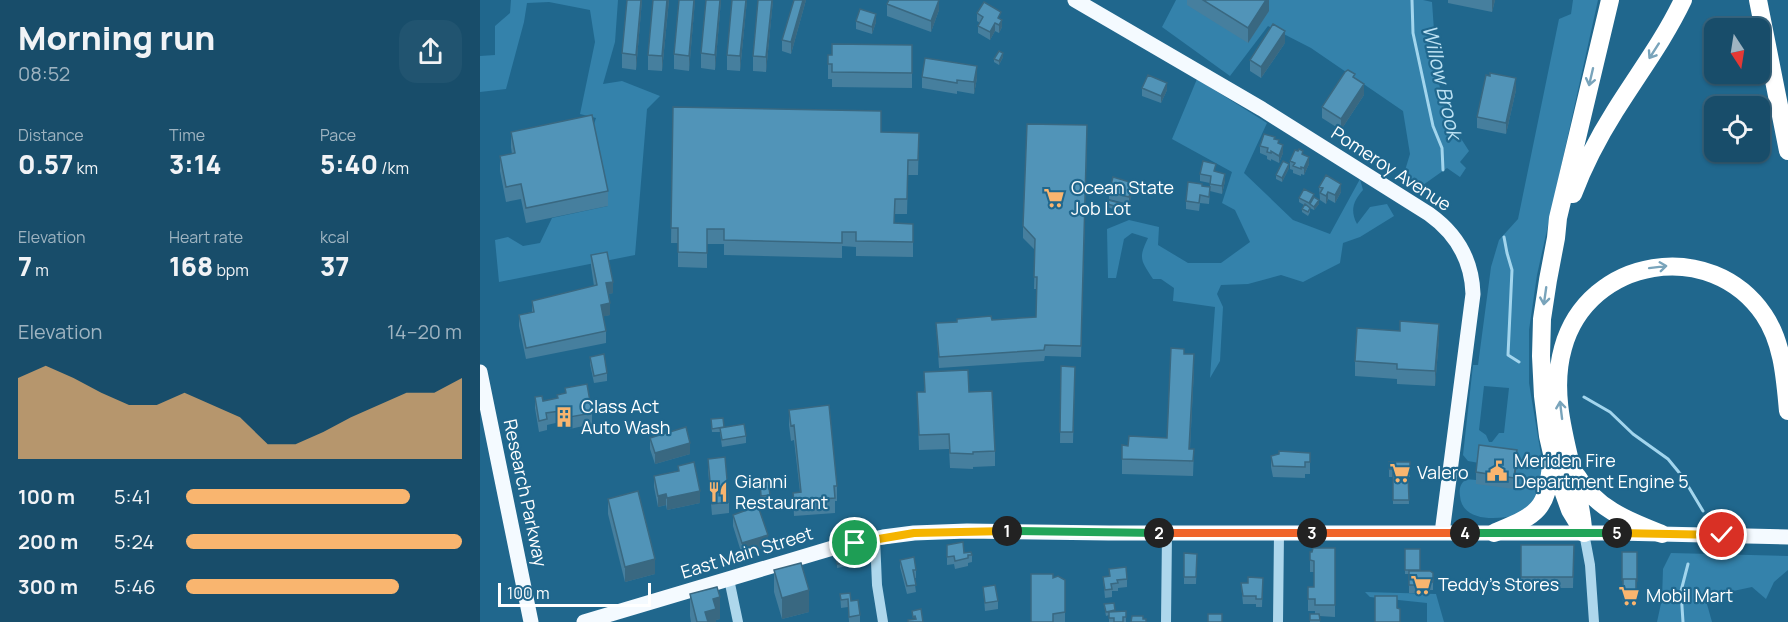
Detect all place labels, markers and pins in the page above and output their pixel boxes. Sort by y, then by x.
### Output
place label: Ocean State Job Lot [1071,175,1174,220]
supermarket icon: Ocean State Job Lot [1042,186,1066,210]
place label: Class Act Auto Wash [581,394,670,439]
building icon: Class Act Auto Wash [552,405,576,429]
place label: Meriden Fire Department Engine 5 [1514,448,1689,493]
public building icon: Meriden Fire Department Engine 5 [1485,459,1509,483]
place label: Valero [1417,460,1469,484]
supermarket icon: Valero [1388,461,1412,485]
place label: Gianni Restaurant [735,469,828,514]
restaurant icon: Gianni Restaurant [706,480,730,504]
pin [1696,509,1747,560]
pin: 1 [992,516,1022,546]
pin [829,517,880,568]
pin: 2 [1144,518,1174,548]
pin: 3 [1297,518,1327,548]
pin: 4 [1450,518,1480,548]
pin: 5 [1602,518,1632,548]
place label: Teddy's Stores [1438,572,1559,596]
supermarket icon: Teddy's Stores [1409,573,1433,597]
place label: Mobil Mart [1646,583,1733,607]
supermarket icon: Mobil Mart [1617,584,1641,608]

